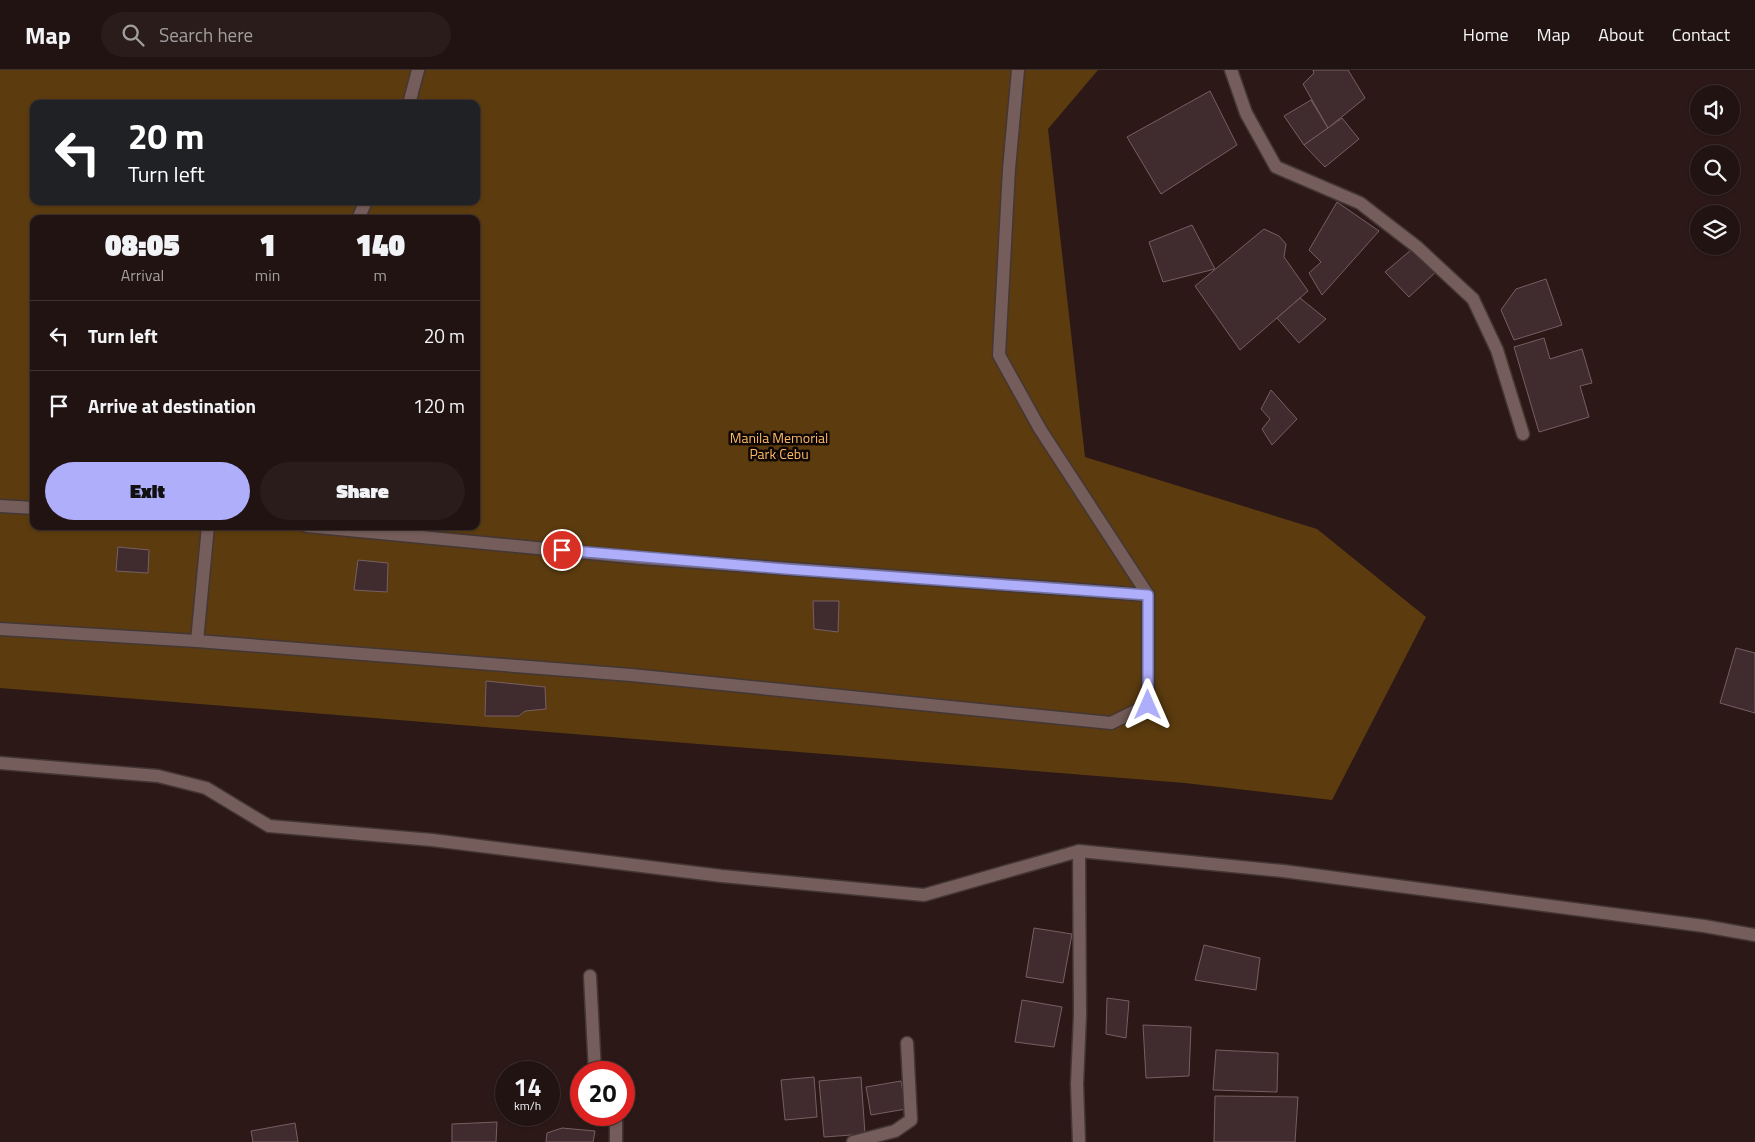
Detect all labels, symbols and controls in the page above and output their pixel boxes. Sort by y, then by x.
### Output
search box [101,12,451,57]
text: Map [25,17,71,53]
text: Search here [159,20,253,49]
icon: search [119,21,147,49]
text: Home [1463,21,1509,48]
text: Map [1537,21,1570,48]
text: About [1598,21,1644,48]
text: Contact [1672,21,1730,48]
map controls [1690,85,1740,255]
button: sound [1690,85,1740,135]
text: 20 m [128,109,204,163]
icon: left [45,120,110,185]
button: search [1690,145,1740,195]
text: Turn left [128,157,205,191]
button: layers [1690,205,1740,255]
text: 08:05 [105,222,180,268]
text: 1 [259,222,276,268]
text: 140 [355,222,405,268]
text: Arrival [121,263,164,287]
text: min [255,263,280,287]
text: m [373,263,387,287]
text: Turn left [88,321,158,350]
text: 20 m [424,321,465,350]
icon: left [45,322,73,350]
text: Arrive at destination [88,391,256,420]
text: 120 m [413,391,465,420]
icon: arrive [45,392,73,420]
park label: Manila Memorial Park Cebu [730,427,828,464]
button: Exit [45,462,250,520]
button: Share [260,462,465,520]
pin [541,529,583,571]
icon: arrive [548,536,576,564]
position arrow [1121,678,1173,730]
speed limit sign: 20 [570,1061,635,1126]
text: 14 [513,1068,542,1106]
text: km/h [514,1096,541,1115]

